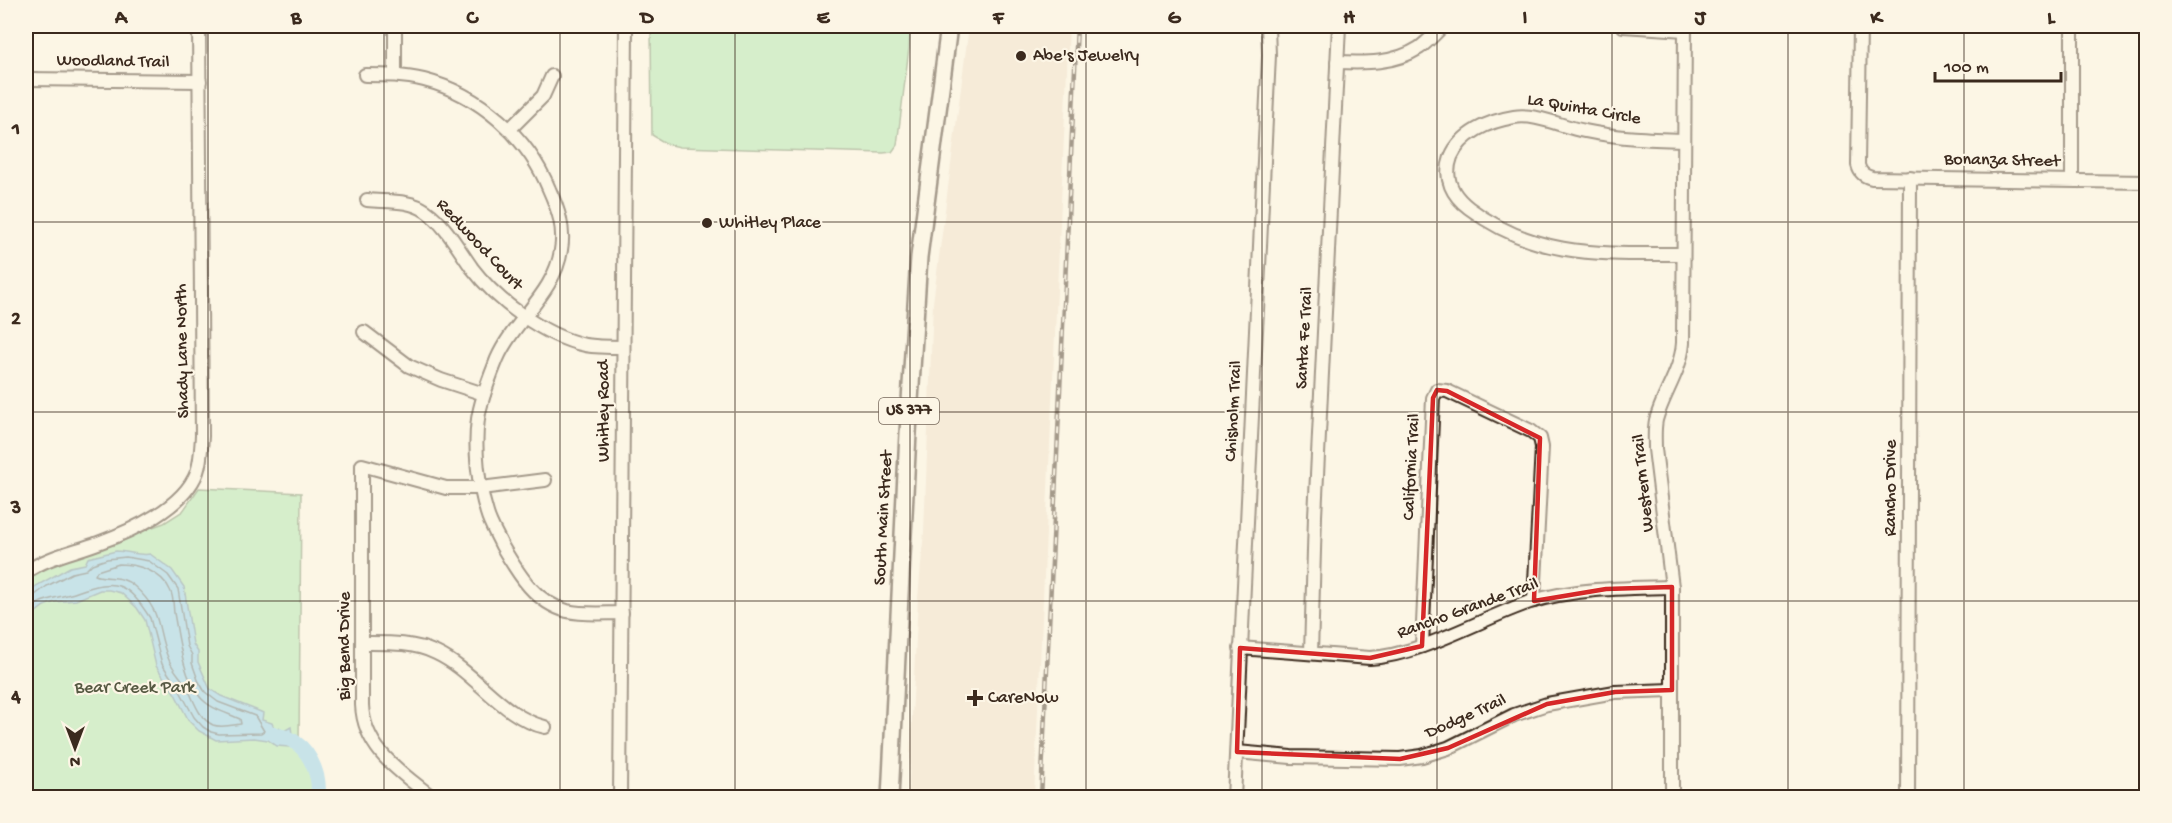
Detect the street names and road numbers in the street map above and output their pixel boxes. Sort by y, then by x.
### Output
street label: Woodland Trail [56,51,170,73]
street label: La Quinta Circle [1526,90,1643,130]
street label: Bonanza Street [1943,149,2062,173]
street label: Redwood Court [431,195,528,297]
street label: Shady Lane North [171,283,195,419]
street label: Santa Fe Trail [1292,286,1318,390]
street label: Whitley Road [594,359,615,462]
street label: Chisholm Trail [1221,360,1247,462]
road number: US 377 [879,398,939,424]
street label: California Trail [1399,413,1425,521]
street label: Western Trail [1628,433,1660,533]
street label: Rancho Drive [1881,439,1902,536]
street label: South Main Street [870,449,898,586]
street label: Rancho Grande Trail [1394,574,1542,644]
street label: Big Bend Drive [335,591,356,701]
street label: Dodge Trail [1421,690,1510,745]

